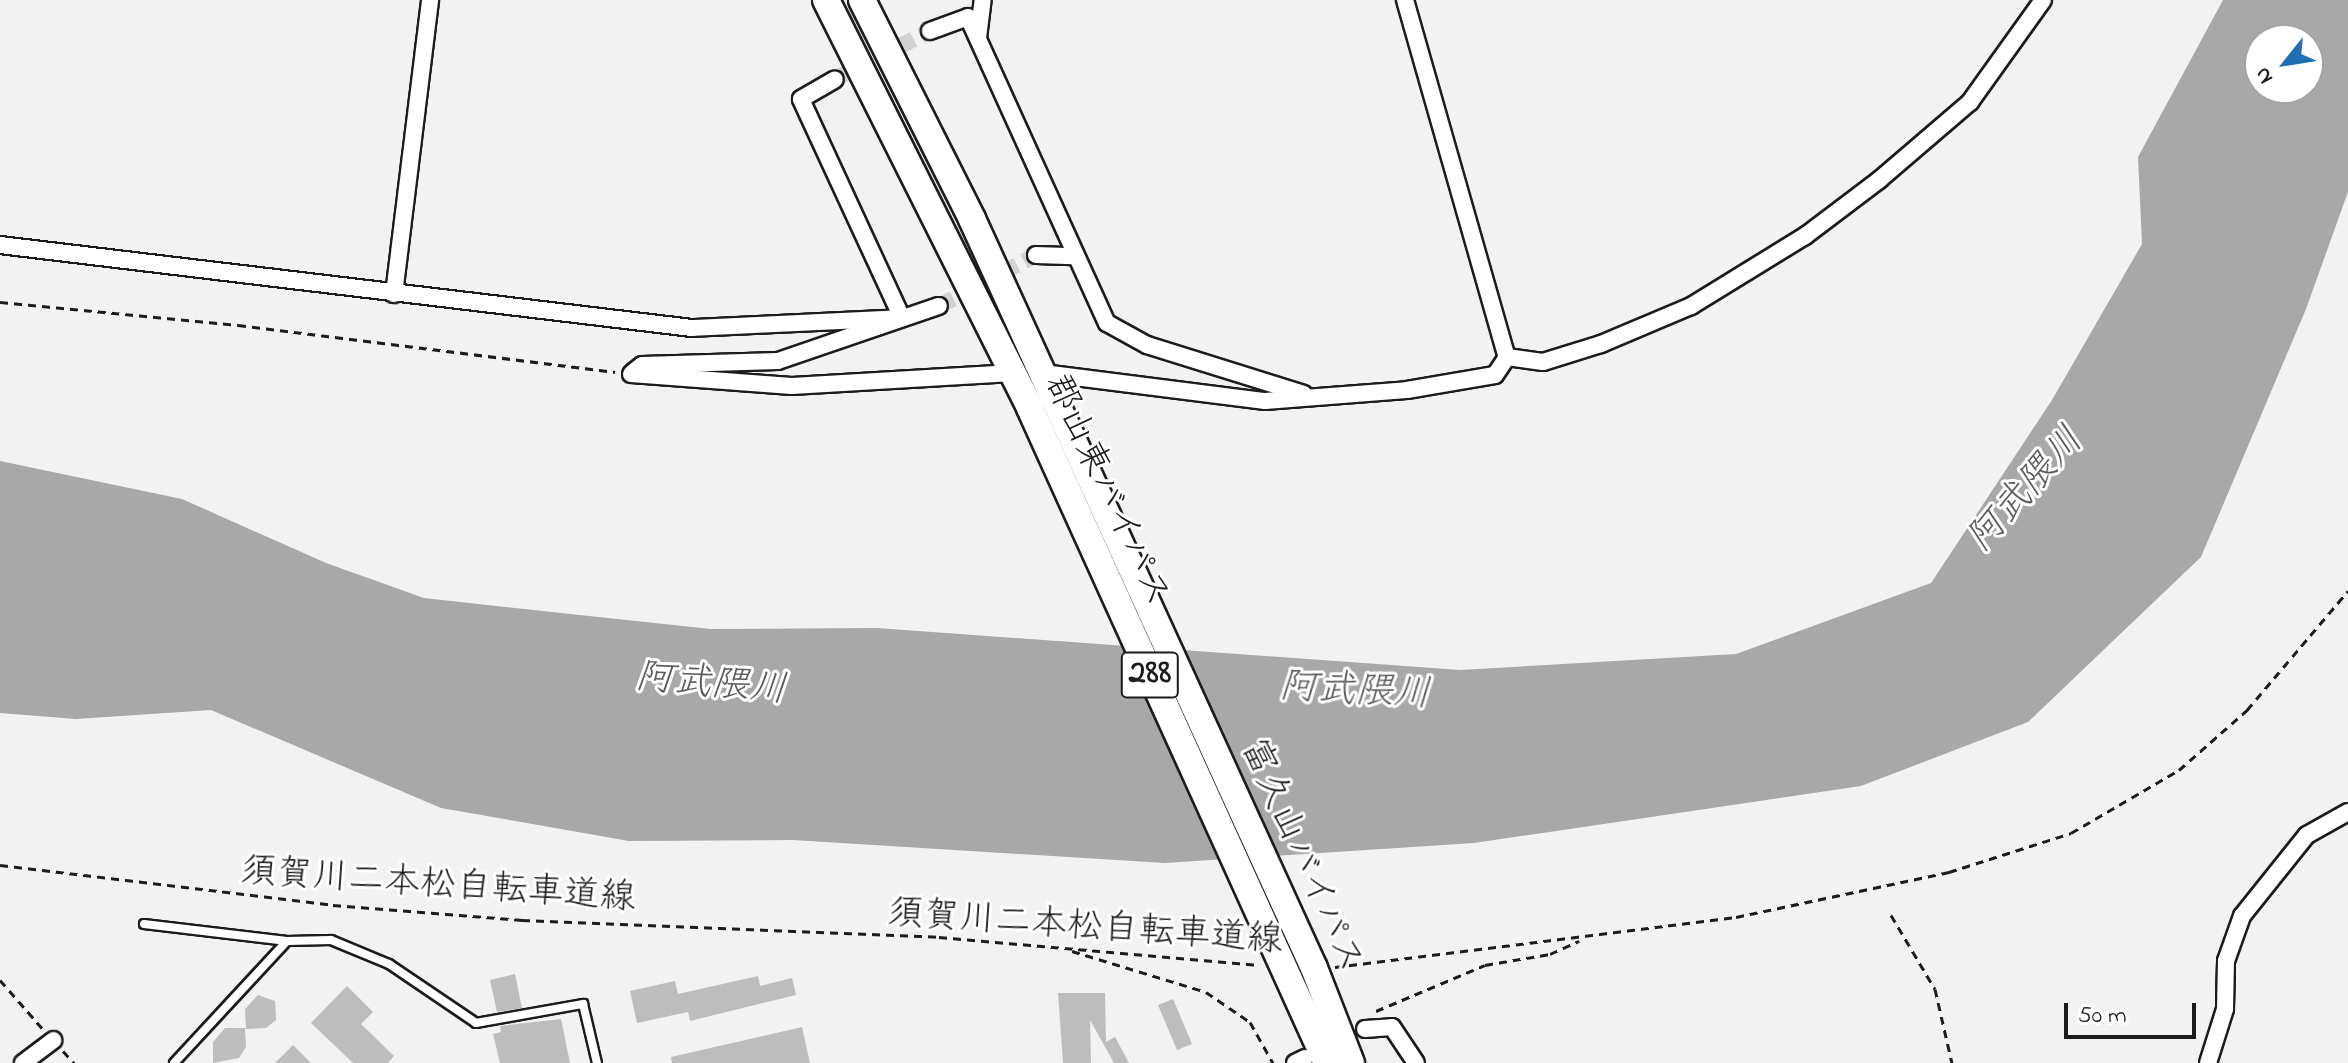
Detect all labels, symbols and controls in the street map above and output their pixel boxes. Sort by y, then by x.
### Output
north arrow [2244,24,2324,104]
text: N [2247,61,2283,89]
street label: 郡山東バイパス [1033,368,1179,614]
water label: 阿武隈川 [1959,419,2095,563]
road number: 288 [1120,645,1180,705]
water label: 阿武隈川 [633,657,789,715]
water label: 阿武隈川 [1278,666,1432,720]
street label: 富久山バイパス [1230,732,1372,980]
street label: 須賀川二本松自転車道線 [239,851,637,921]
street label: 須賀川二本松自転車道線 [886,893,1284,963]
scale bar [2068,987,2200,1037]
text: 50 m [2078,999,2127,1034]

